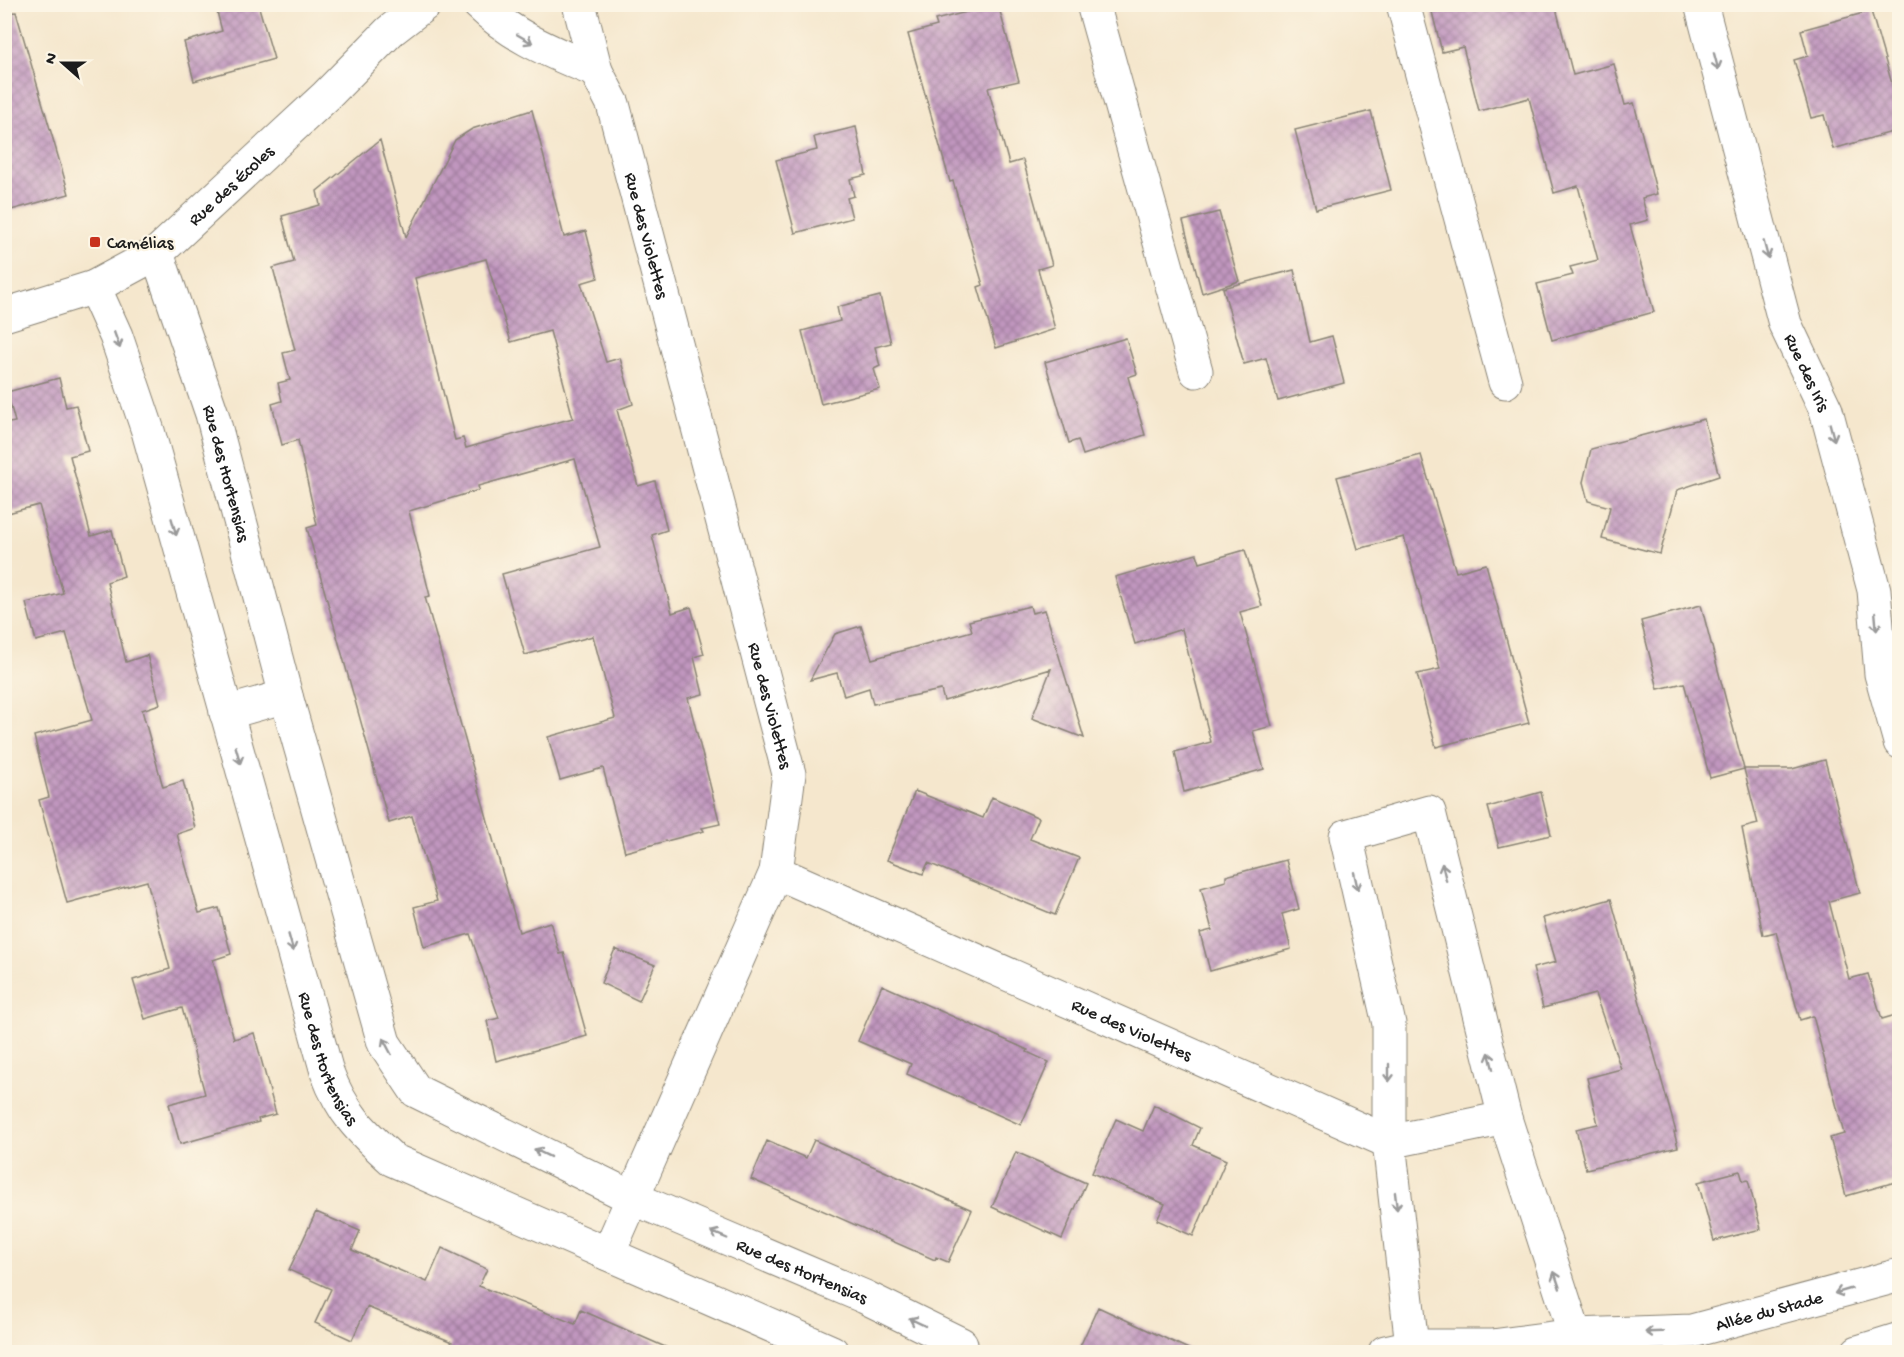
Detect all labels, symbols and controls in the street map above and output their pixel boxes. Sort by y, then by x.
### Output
north arrow [33,33,93,93]
one-way arrow [516,34,533,46]
text: N [42,50,63,67]
one-way arrow [1711,51,1722,70]
street label: Rue des Écoles [185,141,280,231]
street label: Rue des Violettes [618,171,672,302]
place label: Camélias [107,234,175,255]
marker: Camélias [88,235,102,249]
one-way arrow [1760,240,1772,259]
one-way arrow [113,331,124,349]
street label: Rue des Iris [1778,331,1834,416]
street label: Rue des Hortensias [197,402,253,545]
one-way arrow [1827,422,1838,441]
one-way arrow [169,517,181,536]
one-way arrow [1871,611,1882,631]
street label: Rue des Violettes [742,641,795,773]
one-way arrow [233,745,244,764]
one-way arrow [1438,863,1450,882]
one-way arrow [1351,872,1363,891]
one-way arrow [286,933,297,952]
street label: Rue des Hortensias [292,990,362,1131]
street label: Rue des Violettes [1068,995,1196,1067]
one-way arrow [381,1037,392,1055]
one-way arrow [1485,1052,1497,1071]
one-way arrow [1383,1062,1395,1082]
one-way arrow [534,1147,552,1158]
one-way arrow [1390,1190,1401,1210]
one-way arrow [711,1229,729,1240]
street label: Rue des Hortensias [733,1235,871,1310]
one-way arrow [1550,1271,1561,1289]
one-way arrow [1834,1286,1853,1297]
street label: Allée du Stade [1714,1288,1826,1337]
one-way arrow [908,1316,926,1328]
one-way arrow [1644,1327,1664,1338]

